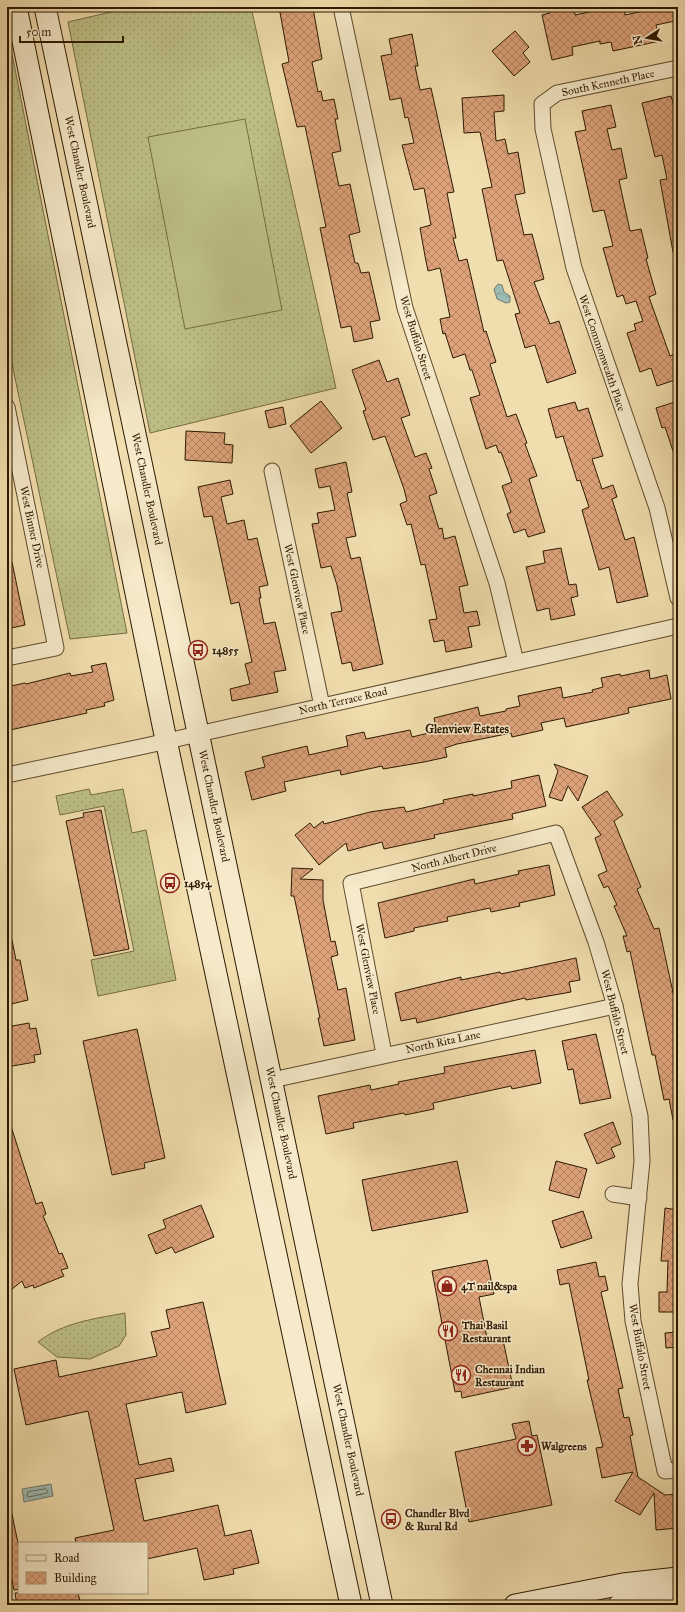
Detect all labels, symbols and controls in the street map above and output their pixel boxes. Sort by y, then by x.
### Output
scale bar [20,18,123,44]
north arrow [627,18,667,58]
text: 50 m [26,25,51,39]
text: N [630,33,645,46]
street label: South Kenneth Place [560,67,656,99]
street label: West Chandler Boulevard [62,115,98,230]
street label: West Commonwealth Place [576,293,628,413]
street label: West Buffalo Street [397,294,435,382]
street label: West Chandler Boulevard [129,432,165,547]
street label: West Binner Drive [17,485,47,570]
street label: West Glenview Place [281,543,313,636]
bus stop icon: 14855 [187,639,209,661]
place label: 14855 [212,644,239,658]
street label: North Terrace Road [298,684,389,718]
district label: Glenview Estates [425,722,509,736]
street label: West Chandler Boulevard [196,749,232,864]
street label: North Albert Drive [410,841,498,875]
bus stop icon: 14854 [159,872,181,894]
place label: 14854 [184,877,212,891]
street label: West Glenview Place [353,923,383,1016]
street label: West Buffalo Street [598,968,632,1056]
street label: North Rita Lane [404,1028,482,1056]
street label: West Chandler Boulevard [263,1066,299,1181]
shop icon: 4T nail&spa [436,1275,458,1297]
place label: 4T nail&spa [461,1280,517,1294]
street label: West Buffalo Street [626,1303,654,1391]
place label: Thai Basil Restaurant [461,1319,511,1345]
restaurant icon: Thai Basil Restaurant [437,1320,459,1342]
place label: Chennai Indian Restaurant [475,1363,545,1389]
restaurant icon: Chennai Indian Restaurant [450,1364,472,1386]
street label: West Chandler Boulevard [330,1383,366,1498]
pharmacy icon: Walgreens [516,1435,538,1457]
place label: Walgreens [541,1440,587,1453]
place label: Chandler Blvd & Rural Rd [405,1507,470,1533]
bus stop icon: Chandler Blvd & Rural Rd [380,1508,402,1530]
legend [18,1542,148,1594]
text: Road [54,1551,80,1565]
text: Building [54,1571,97,1586]

